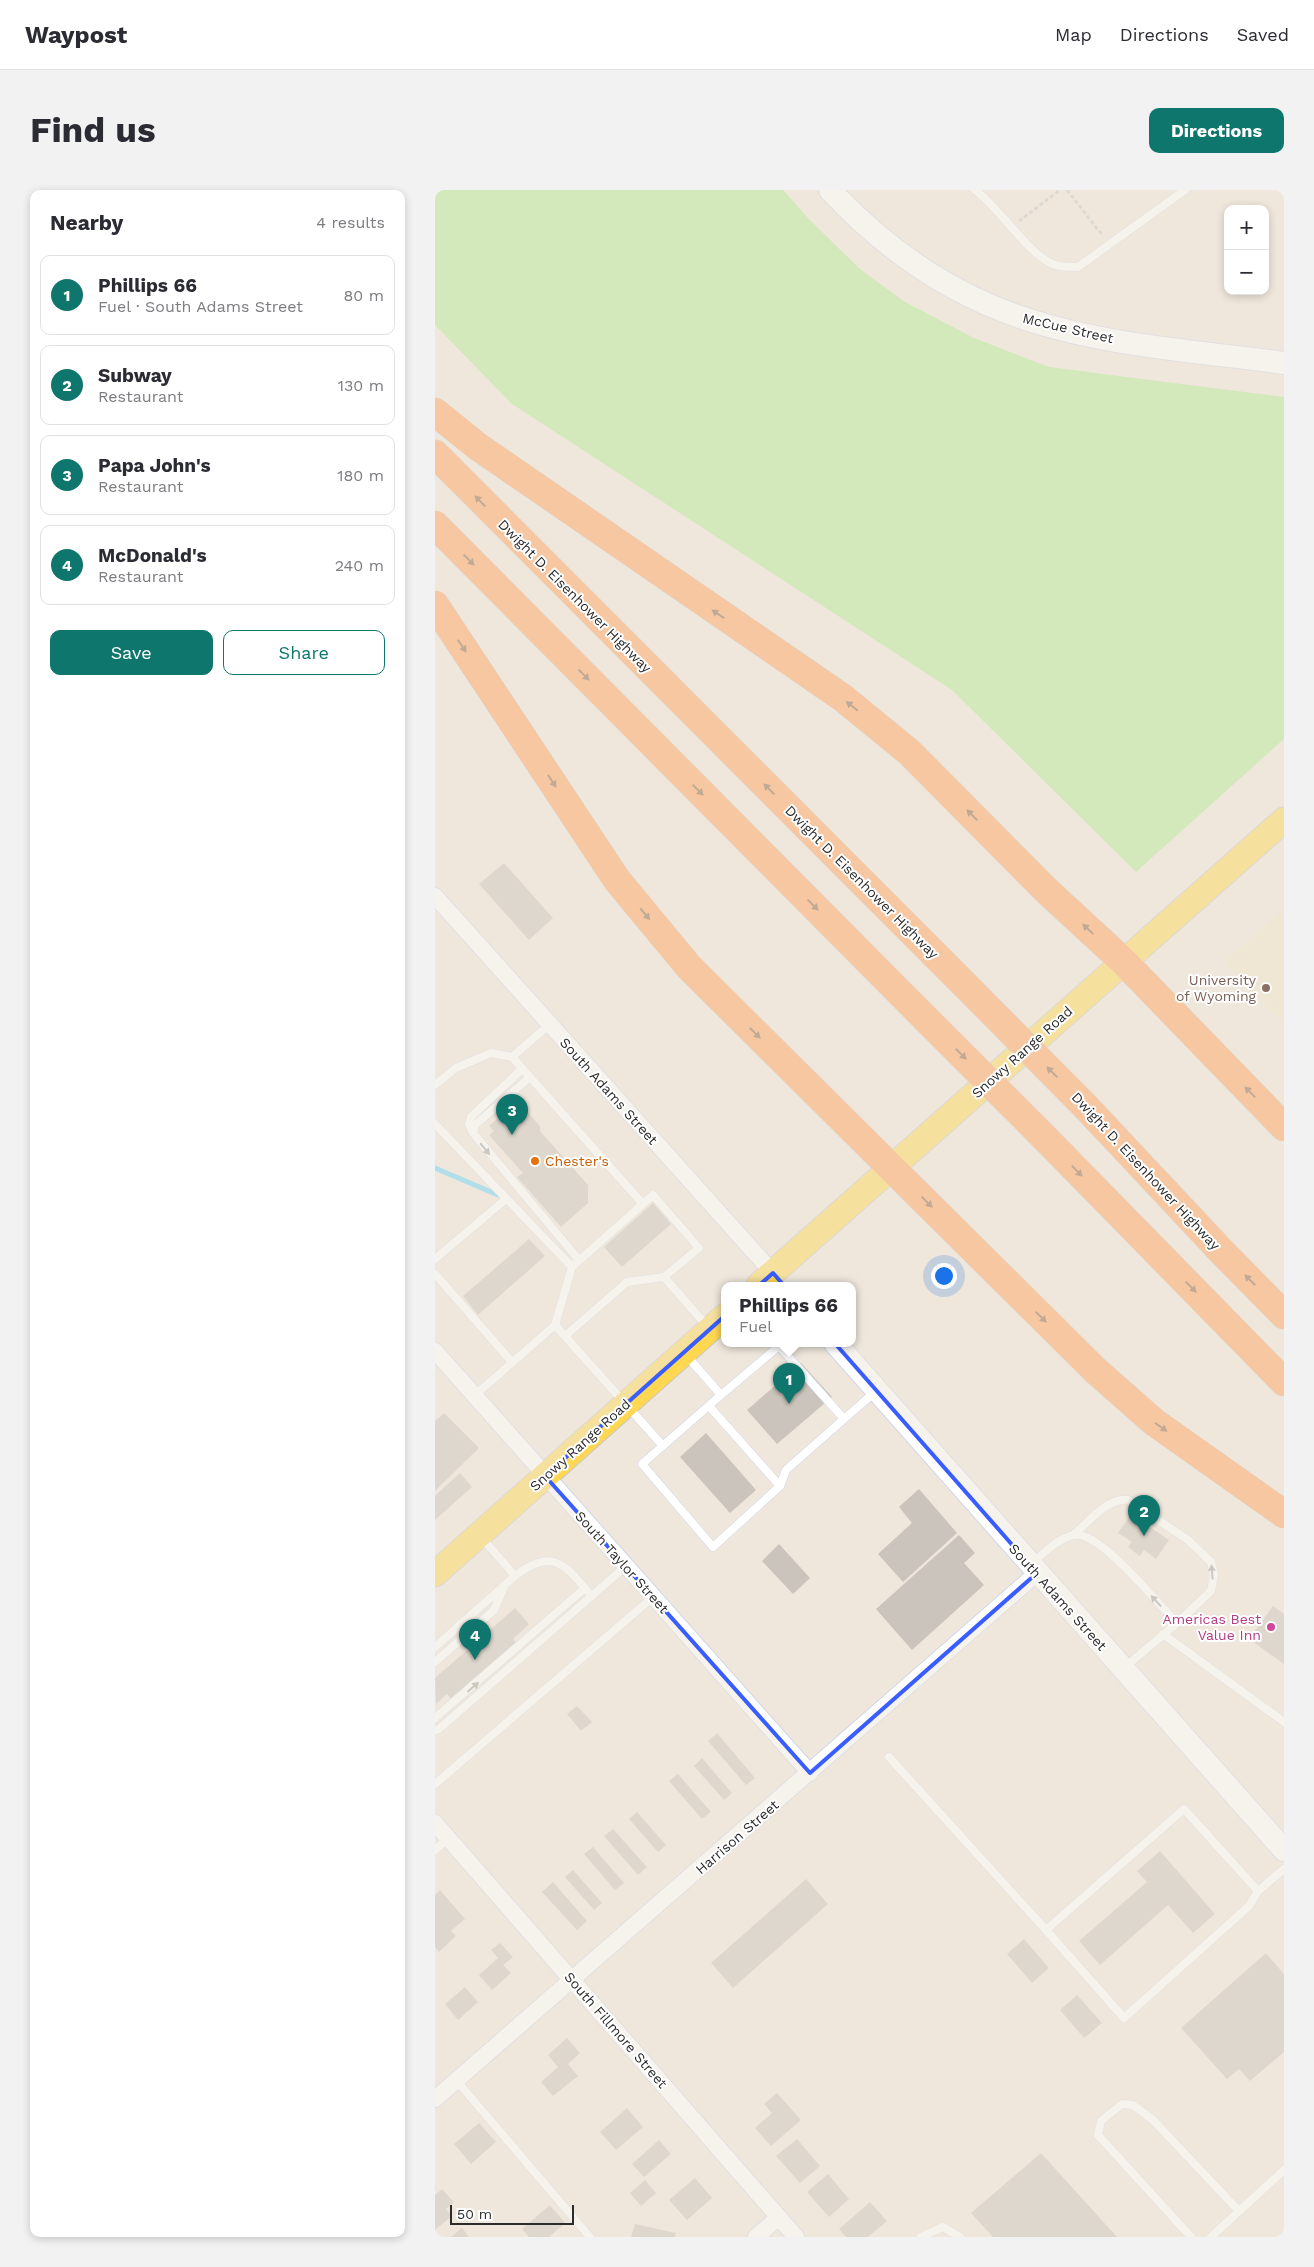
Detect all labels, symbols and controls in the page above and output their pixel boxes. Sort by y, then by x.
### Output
text: Waypost [25,21,127,49]
text: Map [1055,24,1092,45]
text: Directions [1120,24,1209,45]
text: Saved [1237,24,1289,45]
button: Directions [1149,108,1284,153]
text: Find us [30,109,156,151]
map controls [1224,205,1269,295]
button: + [1224,205,1269,250]
text: Nearby [50,210,123,235]
text: 4 results [316,213,385,232]
button: − [1224,250,1269,295]
text: Phillips 66 [98,274,197,297]
text: 1 [64,286,70,305]
text: 80 m [343,286,384,305]
text: Fuel · South Adams Street [98,297,303,316]
street label: McCue Street [1021,310,1115,346]
text: Subway [98,364,172,387]
text: 2 [62,376,72,395]
text: 130 m [338,376,384,395]
text: Restaurant [98,387,184,406]
text: Papa John's [98,454,211,477]
text: 3 [62,466,72,485]
text: 180 m [337,466,384,485]
text: Restaurant [98,477,184,496]
one-way arrow [475,495,487,507]
street label: Dwight D. Eisenhower Highway [495,516,655,676]
text: McDonald's [98,544,207,567]
one-way arrow [463,553,475,565]
text: 4 [62,556,72,575]
text: 240 m [335,556,384,575]
text: Restaurant [98,567,184,586]
one-way arrow [712,609,725,619]
button: Save [50,630,213,675]
button: Share [223,630,385,675]
one-way arrow [457,639,467,653]
one-way arrow [578,669,590,681]
one-way arrow [846,701,858,712]
one-way arrow [547,775,557,788]
one-way arrow [763,783,775,795]
one-way arrow [692,784,704,796]
street label: Dwight D. Eisenhower Highway [782,802,942,962]
one-way arrow [966,810,978,822]
one-way arrow [807,899,819,911]
one-way arrow [639,908,651,920]
one-way arrow [1082,923,1095,934]
place label: University of Wyoming [1176,972,1257,1004]
marker: University of Wyoming [1260,982,1272,994]
street label: Snowy Range Road [969,1003,1075,1101]
one-way arrow [749,1027,761,1039]
street label: South Adams Street [557,1034,661,1148]
one-way arrow [955,1048,967,1060]
one-way arrow [1046,1066,1058,1078]
one-way arrow [1244,1086,1256,1098]
street label: Dwight D. Eisenhower Highway [1069,1089,1224,1254]
pin: 3 [496,1094,528,1135]
one-way arrow [479,1143,490,1156]
place label: Chester's [545,1153,609,1169]
marker: Chester's [529,1155,541,1167]
one-way arrow [1071,1165,1083,1177]
one-way arrow [921,1196,933,1208]
your location [931,1263,957,1289]
one-way arrow [1244,1275,1256,1287]
one-way arrow [1184,1281,1196,1293]
popup [721,1282,856,1347]
text: Phillips 66 [739,1294,838,1317]
one-way arrow [1035,1311,1047,1323]
text: Fuel [739,1317,772,1336]
pin: 1 [773,1363,805,1404]
street label: Snowy Range Road [527,1396,633,1494]
one-way arrow [1154,1422,1168,1432]
pin: 2 [1128,1495,1160,1536]
street label: South Taylor Street [572,1508,672,1616]
street label: South Adams Street [1006,1540,1110,1654]
one-way arrow [1208,1564,1216,1580]
one-way arrow [1150,1596,1162,1608]
place label: Americas Best Value Inn [1163,1611,1261,1643]
pin: 4 [459,1619,491,1660]
marker: Americas Best Value Inn [1265,1621,1277,1633]
one-way arrow [466,1681,478,1693]
street label: Harrison Street [692,1797,782,1877]
street label: South Fillmore Street [561,1969,671,2091]
scale bar [450,2202,574,2225]
text: 50 m [457,2206,492,2222]

